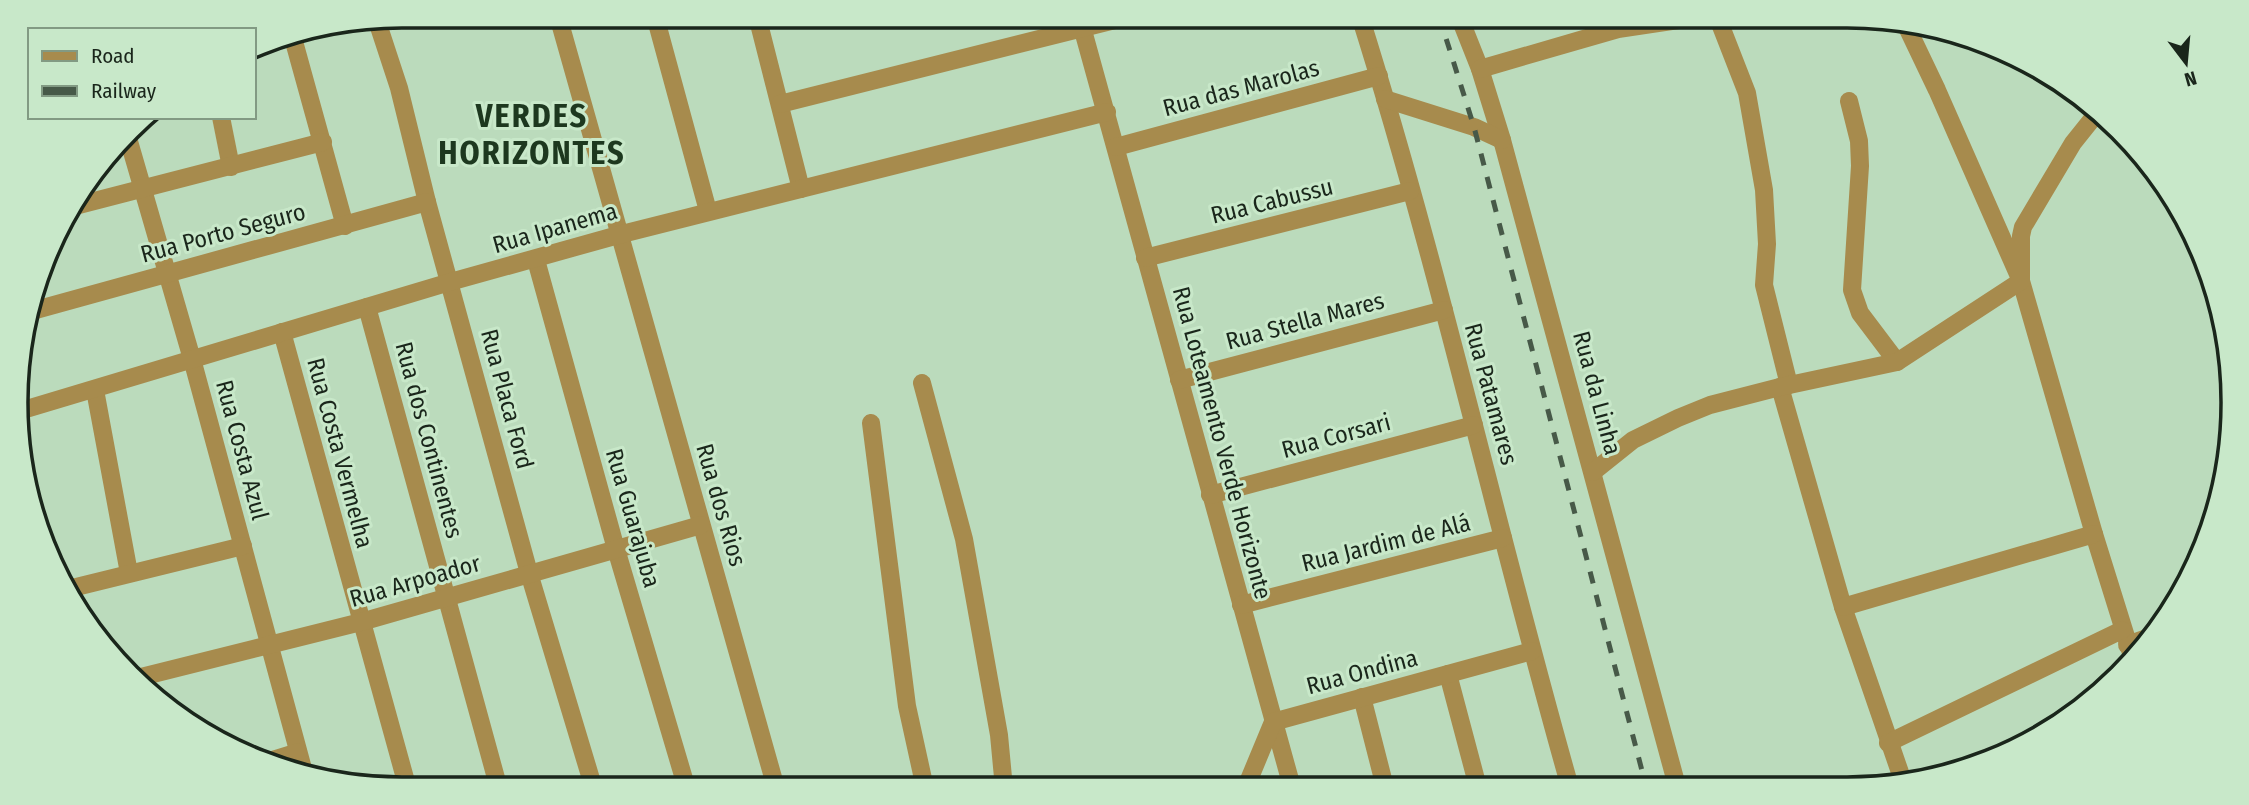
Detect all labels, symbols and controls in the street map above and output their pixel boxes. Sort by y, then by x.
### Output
legend [28,28,256,119]
north arrow [2151,28,2221,98]
text: Road [91,43,135,69]
street label: Rua das Marolas [1160,54,1322,122]
text: N [2182,66,2199,91]
text: Railway [91,78,157,104]
district label: VERDES HORIZONTES [438,97,626,172]
street label: Rua Cabussu [1208,172,1336,230]
street label: Rua Ipanema [489,197,621,259]
street label: Rua Porto Seguro [138,198,308,268]
street label: Rua Loteamento Verde Horizonte [1167,284,1277,602]
street label: Rua Stella Mares [1223,286,1387,356]
street label: Rua Patamares [1459,320,1523,468]
street label: Rua Placa Ford [475,326,539,472]
street label: Rua da Linha [1567,328,1627,458]
street label: Rua dos Continentes [389,339,469,541]
street label: Rua Costa Vermelha [301,355,379,551]
street label: Rua Costa Azul [210,377,274,523]
street label: Rua Corsari [1278,408,1394,464]
street label: Rua dos Rios [690,440,752,570]
street label: Rua Guarajuba [600,445,666,591]
street label: Rua Jardim de Alá [1299,508,1473,578]
street label: Rua Arpoador [346,549,484,613]
street label: Rua Ondina [1303,644,1421,700]

